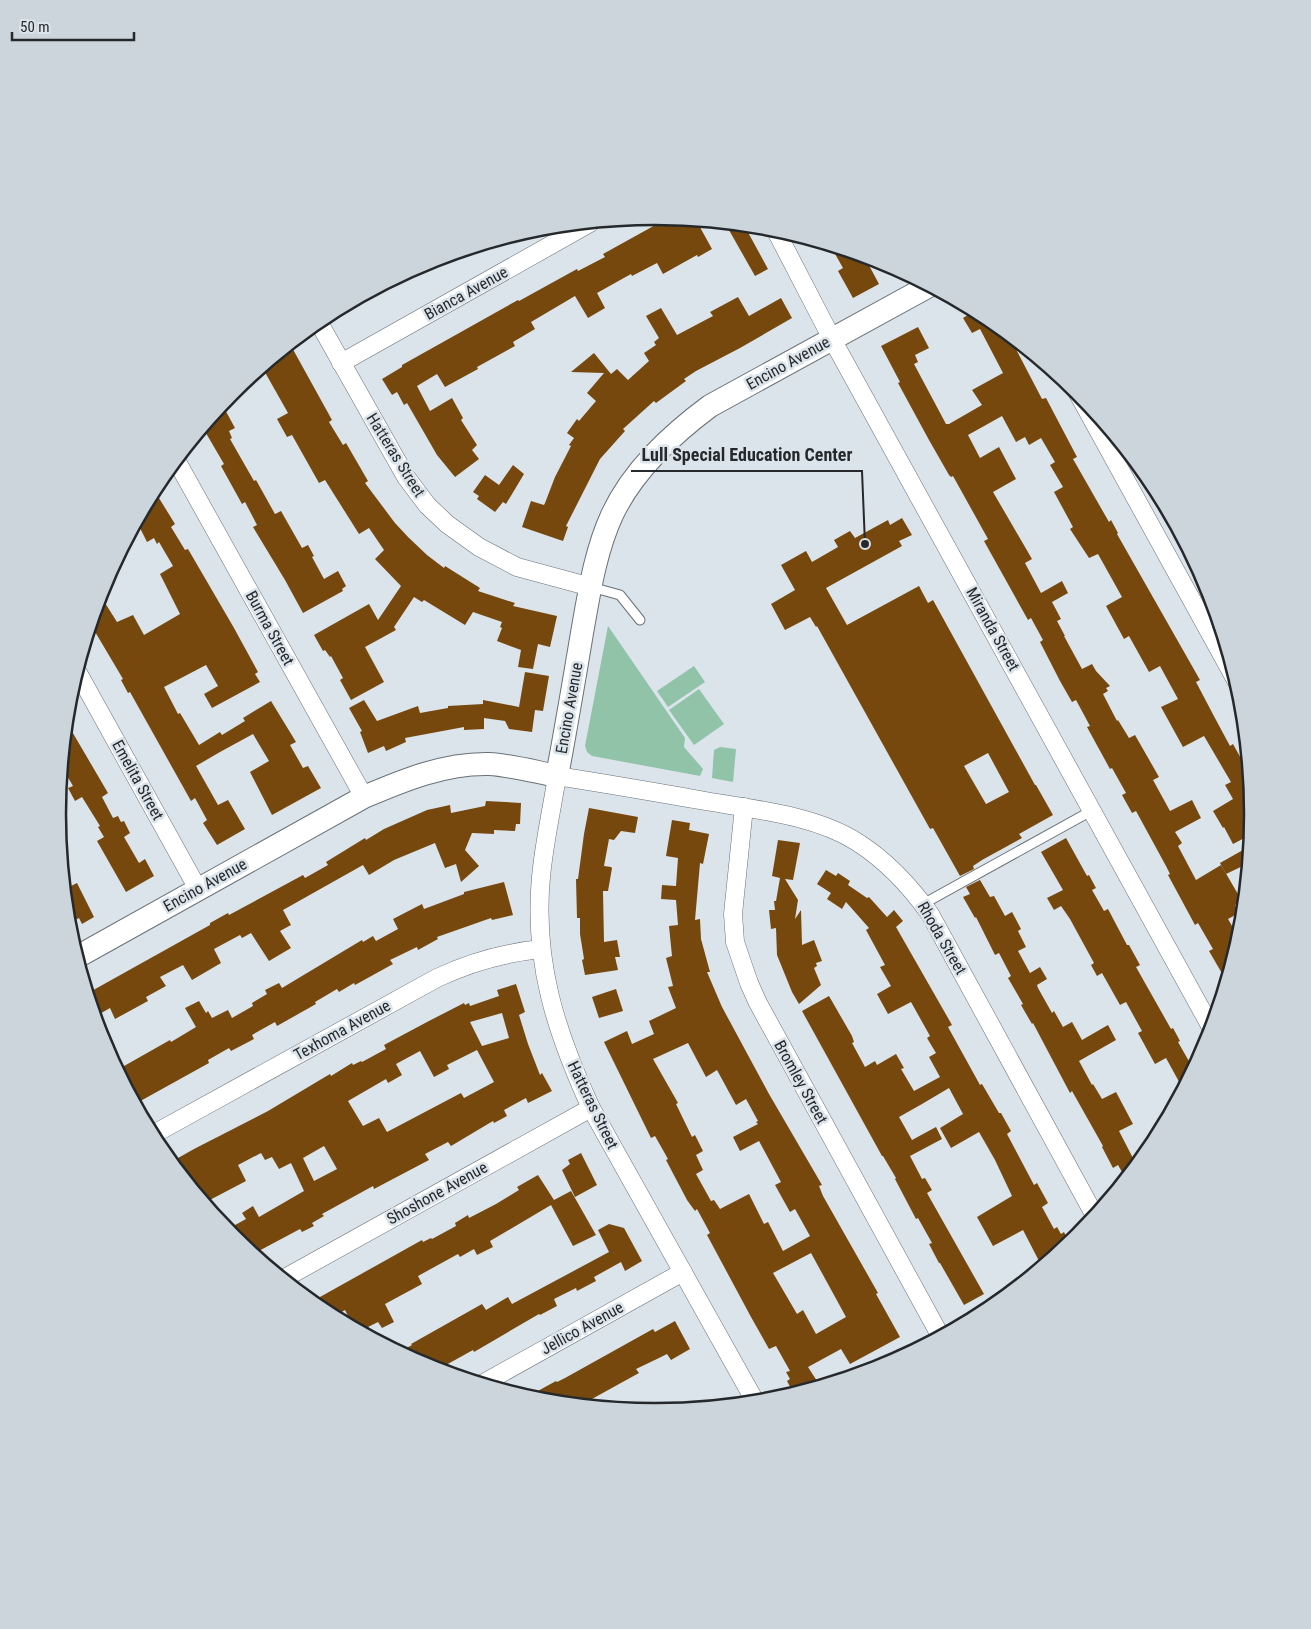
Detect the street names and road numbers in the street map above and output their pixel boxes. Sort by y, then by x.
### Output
street label: Bianca Avenue [421,262,511,324]
street label: Encino Avenue [743,332,833,394]
street label: Hatteras Street [363,410,429,501]
street label: Miranda Street [962,584,1024,674]
street label: Burma Street [242,587,298,669]
street label: Encino Avenue [552,661,586,755]
street label: Emelita Street [108,737,168,823]
street label: Encino Avenue [160,854,250,916]
street label: Rhoda Street [914,898,971,978]
street label: Texhoma Avenue [290,996,394,1064]
street label: Bromley Street [770,1037,832,1127]
street label: Hatteras Street [564,1058,623,1152]
street label: Shoshone Avenue [383,1158,491,1228]
street label: Jellico Avenue [537,1298,627,1358]

